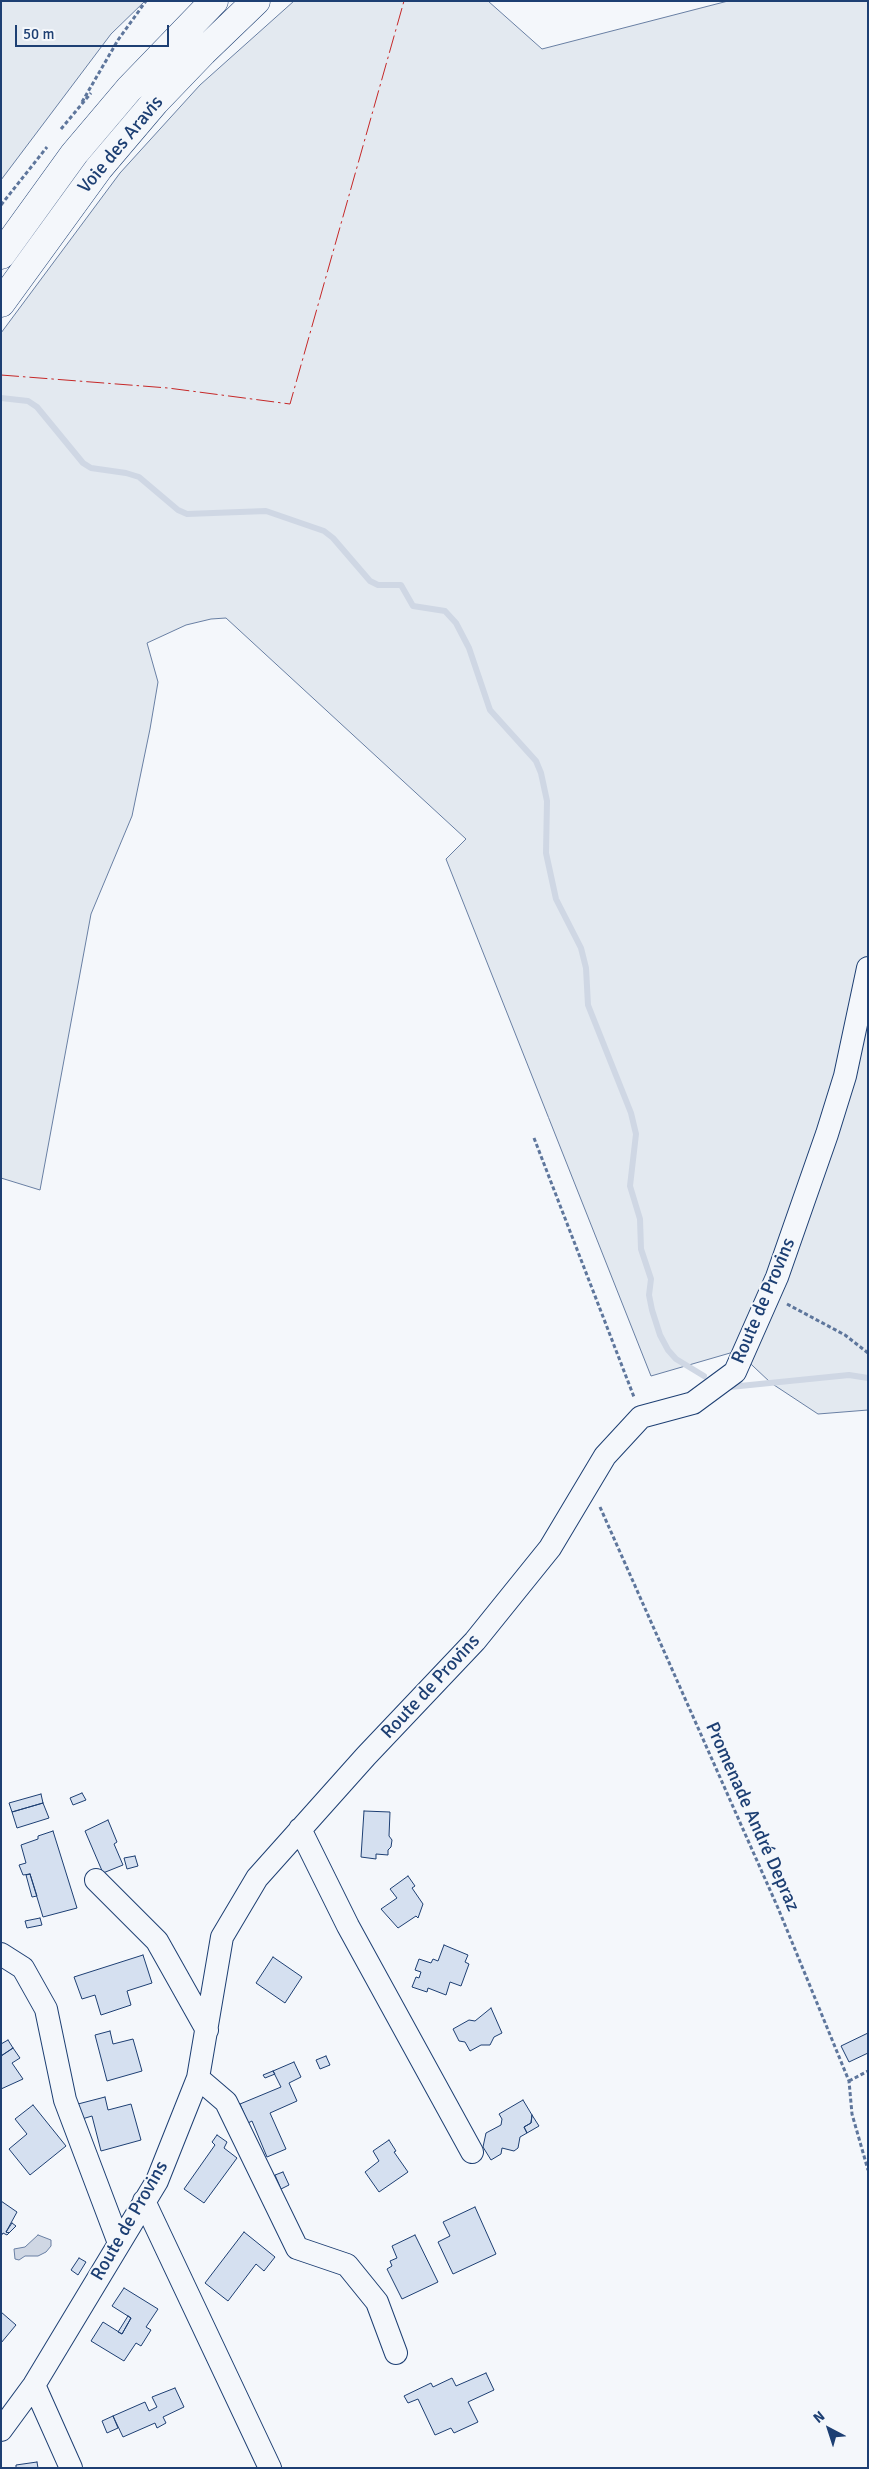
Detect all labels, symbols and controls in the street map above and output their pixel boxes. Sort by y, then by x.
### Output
scale bar [18,15,171,47]
text: 50 m [23,25,54,43]
street label: Voie des Aravis [74,92,168,198]
street label: Route de Provins [727,1235,801,1367]
street label: Route de Provins [377,1630,485,1744]
street label: Promenade André Depraz [700,1719,804,1915]
street label: Route de Provins [87,2157,173,2285]
north arrow [804,2404,854,2454]
text: N [810,2407,828,2427]

